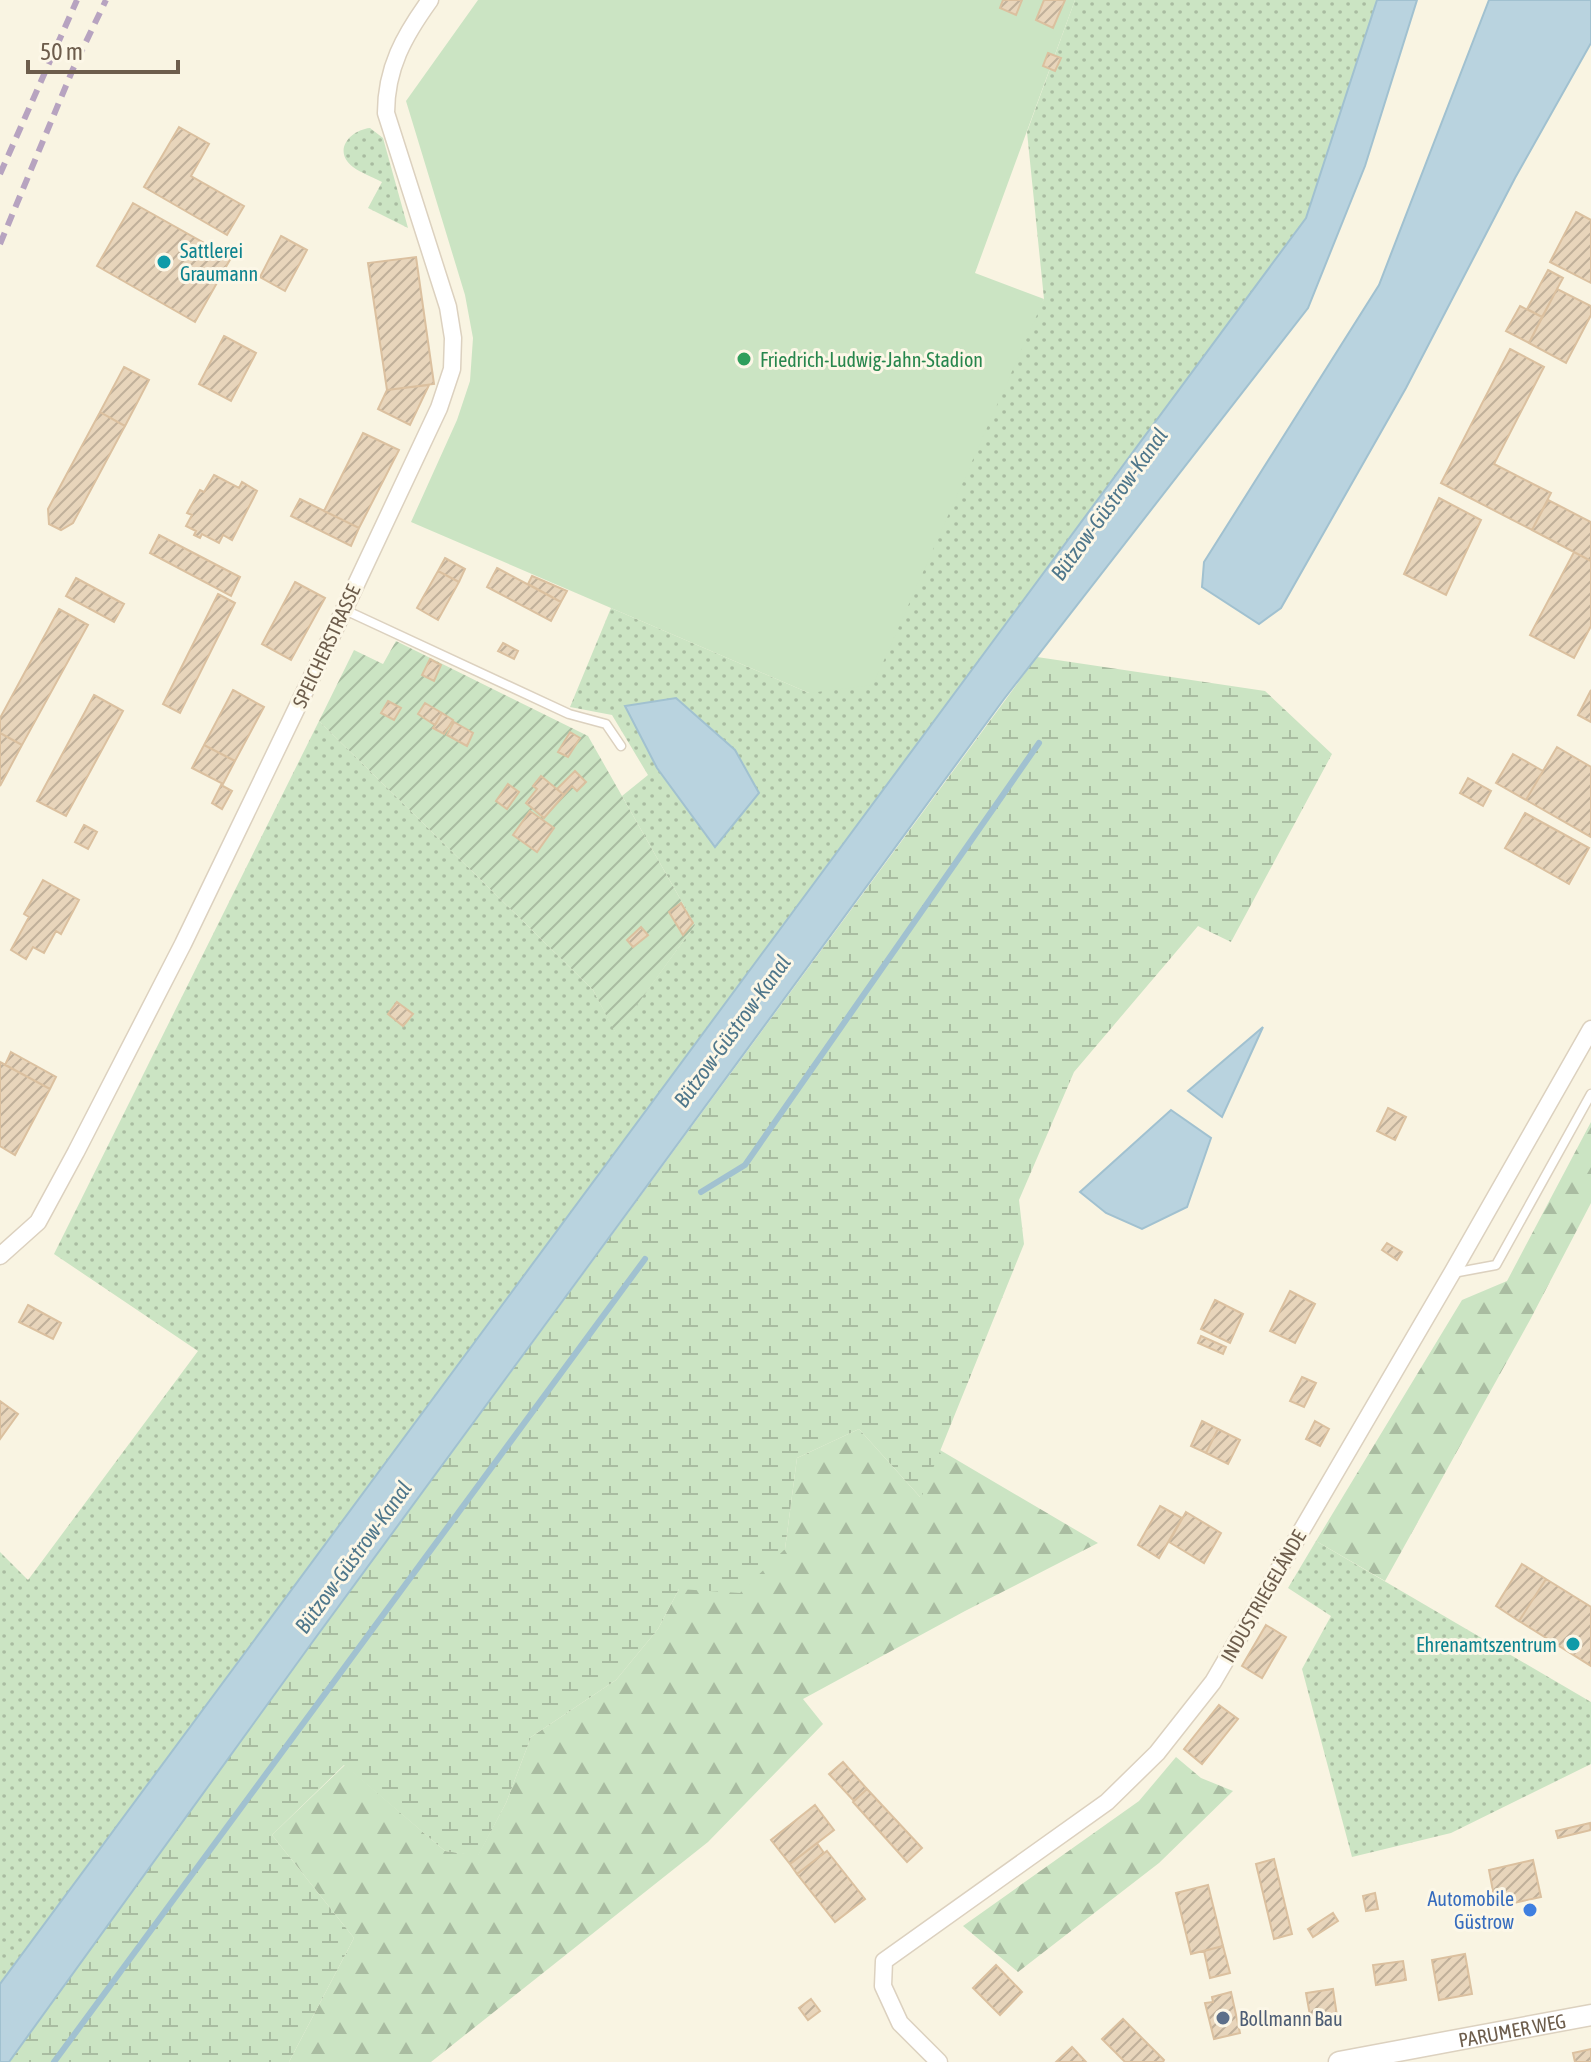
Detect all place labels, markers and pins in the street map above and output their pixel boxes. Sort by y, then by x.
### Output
place label: Sattlerei Graumann [180,239,258,285]
marker: Sattlerei Graumann [155,253,173,271]
place label: Friedrich-Ludwig-Jahn-Stadion [760,348,983,371]
marker: Friedrich-Ludwig-Jahn-Stadion [735,350,753,368]
place label: Ehrenamtszentrum [1416,1633,1557,1656]
marker: Ehrenamtszentrum [1564,1635,1582,1653]
place label: Automobile Güstrow [1428,1887,1514,1933]
marker: Automobile Güstrow [1521,1901,1539,1919]
place label: Bollmann Bau [1239,2007,1343,2030]
marker: Bollmann Bau [1214,2009,1232,2027]

